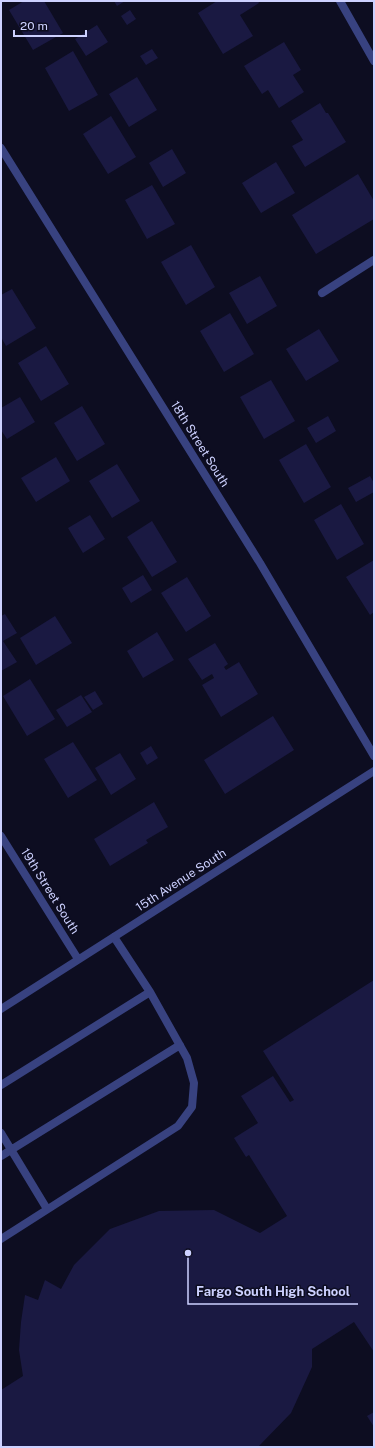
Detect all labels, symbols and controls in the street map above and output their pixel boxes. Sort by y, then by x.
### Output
scale bar [14,12,86,38]
text: 20 m [20,19,48,33]
street label: 18th Street South [168,399,232,490]
street label: 19th Street South [18,846,82,936]
street label: 15th Avenue South [133,846,229,914]
callout: Fargo South High School [188,1279,358,1304]
text: Fargo South High School [196,1284,350,1299]

